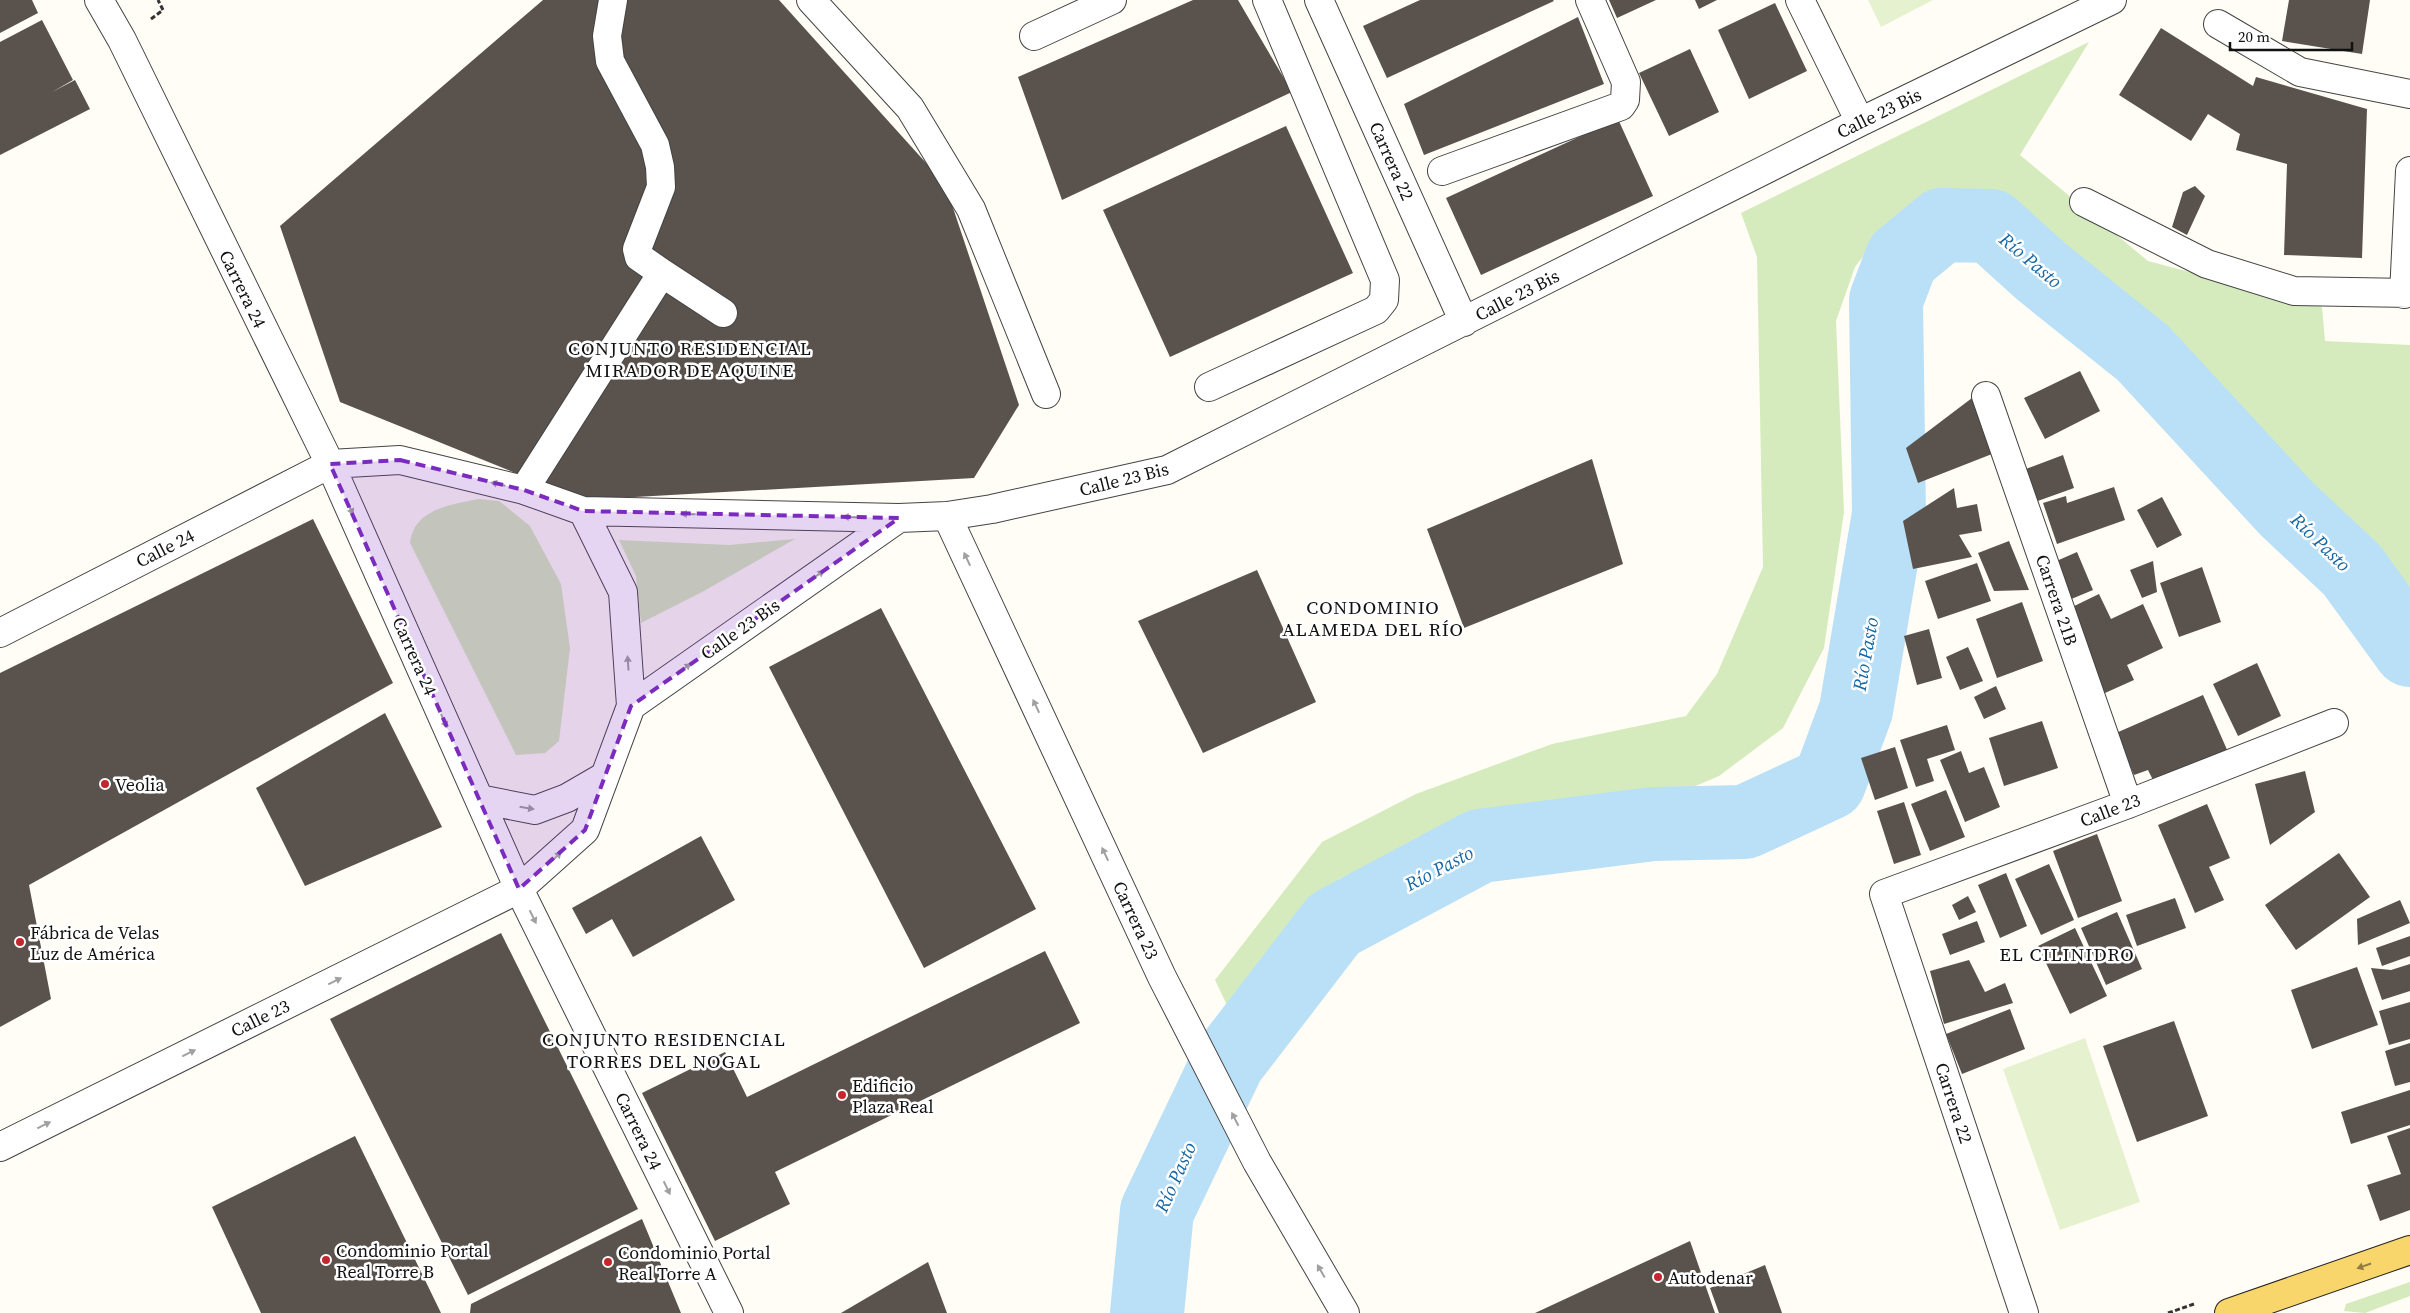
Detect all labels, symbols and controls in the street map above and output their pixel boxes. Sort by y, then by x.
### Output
scale bar [2230,20,2352,52]
text: 20 m [2238,26,2270,47]
street label: Calle 23 Bis [1832,82,1926,144]
street label: Carrera 22 [1364,118,1420,204]
water label: Río Pasto [1993,226,2068,294]
street label: Carrera 24 [213,246,273,332]
street label: Calle 23 Bis [1471,263,1564,327]
district label: CONJUNTO RESIDENCIAL MIRADOR DE AQUINE [568,335,812,383]
street label: Calle 23 Bis [1077,456,1171,502]
one-way arrow [491,480,506,488]
one-way arrow [346,501,354,515]
water label: Río Pasto [2285,506,2357,577]
one-way arrow [680,509,696,517]
one-way arrow [842,513,858,521]
street label: Calle 24 [131,523,199,573]
street label: Carrera 21B [2030,551,2084,649]
one-way arrow [963,552,971,566]
one-way arrow [811,570,825,580]
street label: Calle 23 Bis [695,592,785,665]
district label: CONDOMINIO ALAMEDA DEL RÍO [1282,594,1464,642]
street label: Carrera 24 [387,613,443,699]
water label: Río Pasto [1846,615,1884,694]
one-way arrow [623,655,631,671]
one-way arrow [678,663,692,673]
one-way arrow [1032,699,1041,714]
one-way arrow [441,714,449,728]
place label: Veolia [115,772,165,797]
marker: Veolia [99,778,111,790]
street label: Calle 23 [2076,787,2144,833]
one-way arrow [519,804,535,812]
water label: Río Pasto [1399,839,1478,897]
one-way arrow [1101,847,1109,861]
one-way arrow [549,851,562,862]
street label: Carrera 23 [1107,877,1165,963]
one-way arrow [529,909,537,924]
place label: Fábrica de Velas Luz de América [30,920,160,966]
marker: Fábrica de Velas Luz de América [14,936,26,948]
district label: EL CILINIDRO [1999,941,2135,967]
one-way arrow [328,976,342,984]
street label: Calle 23 [226,993,294,1043]
district label: CONJUNTO RESIDENCIAL TORRES DEL NOGAL [542,1026,786,1074]
one-way arrow [182,1049,196,1057]
street label: Carrera 22 [1929,1059,1979,1147]
place label: Edificio Plaza Real [852,1073,934,1119]
street label: Carrera 24 [609,1088,669,1174]
marker: Edificio Plaza Real [836,1089,848,1101]
one-way arrow [1231,1112,1239,1126]
one-way arrow [37,1121,51,1129]
water label: Río Pasto [1148,1138,1202,1217]
one-way arrow [663,1180,671,1195]
place label: Condominio Portal Real Torre B [336,1238,489,1284]
place label: Condominio Portal Real Torre A [618,1240,771,1286]
marker: Condominio Portal Real Torre B [320,1254,332,1266]
marker: Condominio Portal Real Torre A [602,1256,614,1268]
one-way arrow [2356,1262,2371,1270]
one-way arrow [1317,1263,1325,1278]
place label: Autodenar [1668,1265,1753,1290]
marker: Autodenar [1652,1271,1664,1283]

